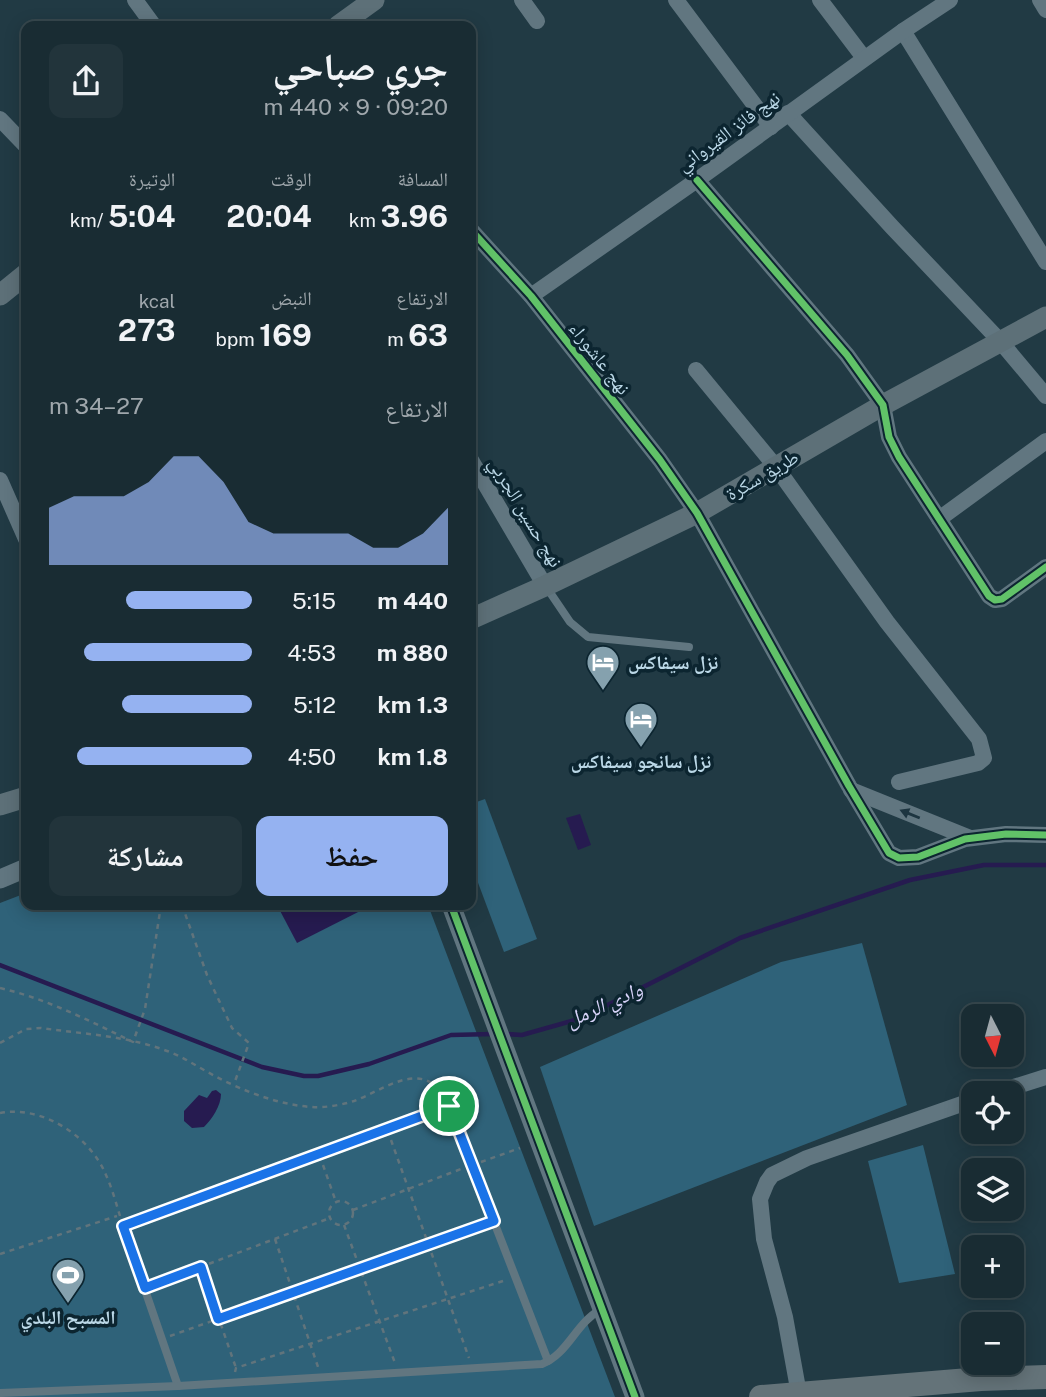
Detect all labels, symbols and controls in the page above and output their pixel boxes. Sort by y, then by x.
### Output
button: share [49,44,123,118]
text: جري صباحي [272,44,448,89]
street label: نهج فائز القيرواني [672,86,787,180]
text: 09:20 · 9 × 440 m [263,93,448,120]
text: الوتيرة [129,168,175,190]
text: الوقت [271,168,312,190]
text: المسافة [398,168,448,190]
text: 5:04 [108,198,175,234]
text: 20:04 [226,198,312,234]
text: 3.96 [380,198,448,234]
text: /km [70,209,108,231]
text: km [349,209,380,231]
text: النبض [271,287,312,309]
text: الارتفاع [396,287,448,309]
text: kcal [139,290,175,312]
text: 273 [118,312,175,348]
text: 169 [259,317,312,353]
text: 63 [408,317,448,353]
street label: نهج عاشوراء [563,317,635,400]
text: bpm [216,328,259,350]
text: m [387,328,408,350]
text: 27–34 m [49,392,144,419]
text: الارتفاع [385,395,448,422]
street label: طريق سكرة [722,445,803,505]
street label: نهج حسين الجربي [480,453,567,573]
text: 5:15 [292,587,336,614]
text: 440 m [377,587,448,614]
text: 4:53 [287,639,336,666]
text: 880 m [377,639,448,666]
hotel icon: نزل سيفاكس [584,643,622,692]
place label: نزل سيفاكس [628,651,718,674]
text: 5:12 [293,691,336,718]
text: 1.3 km [378,691,448,718]
hotel icon: نزل سانجو سيفاكس [622,700,660,749]
text: 4:50 [288,743,336,770]
text: 1.8 km [377,743,448,770]
place label: نزل سانجو سيفاكس [571,750,711,773]
one-way arrow [900,808,921,819]
button: مشاركة [49,816,242,896]
button: حفظ [256,816,448,896]
water label: وادي الرمل [562,976,648,1036]
north arrow [961,1004,1024,1068]
map controls [961,1004,1024,1375]
pin [419,1076,479,1136]
button: locate [961,1081,1024,1144]
icon: arrive [430,1087,468,1125]
button: layers [961,1158,1024,1221]
button: + [961,1235,1024,1298]
sports icon: المسبح البلدي [49,1256,87,1305]
place label: المسبح البلدي [20,1306,116,1333]
button: − [961,1312,1024,1375]

